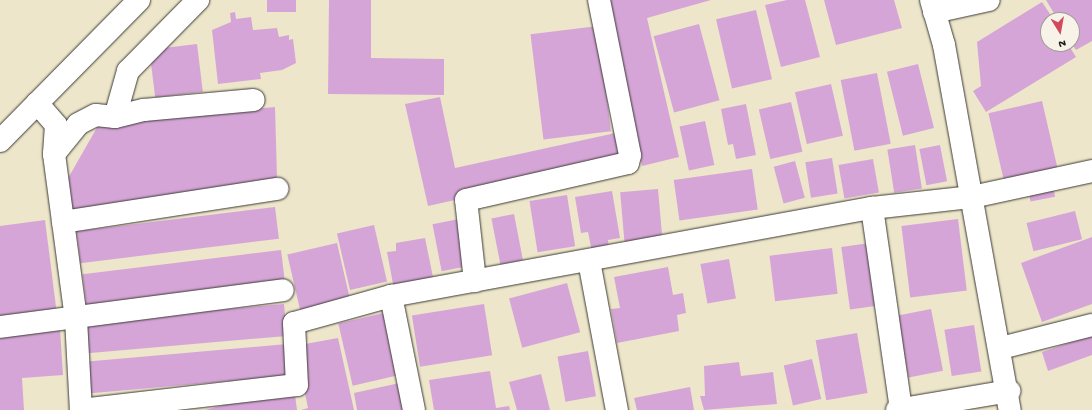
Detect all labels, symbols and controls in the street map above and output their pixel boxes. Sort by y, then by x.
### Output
north arrow [1040,12,1080,52]
text: N [1057,36,1067,49]

